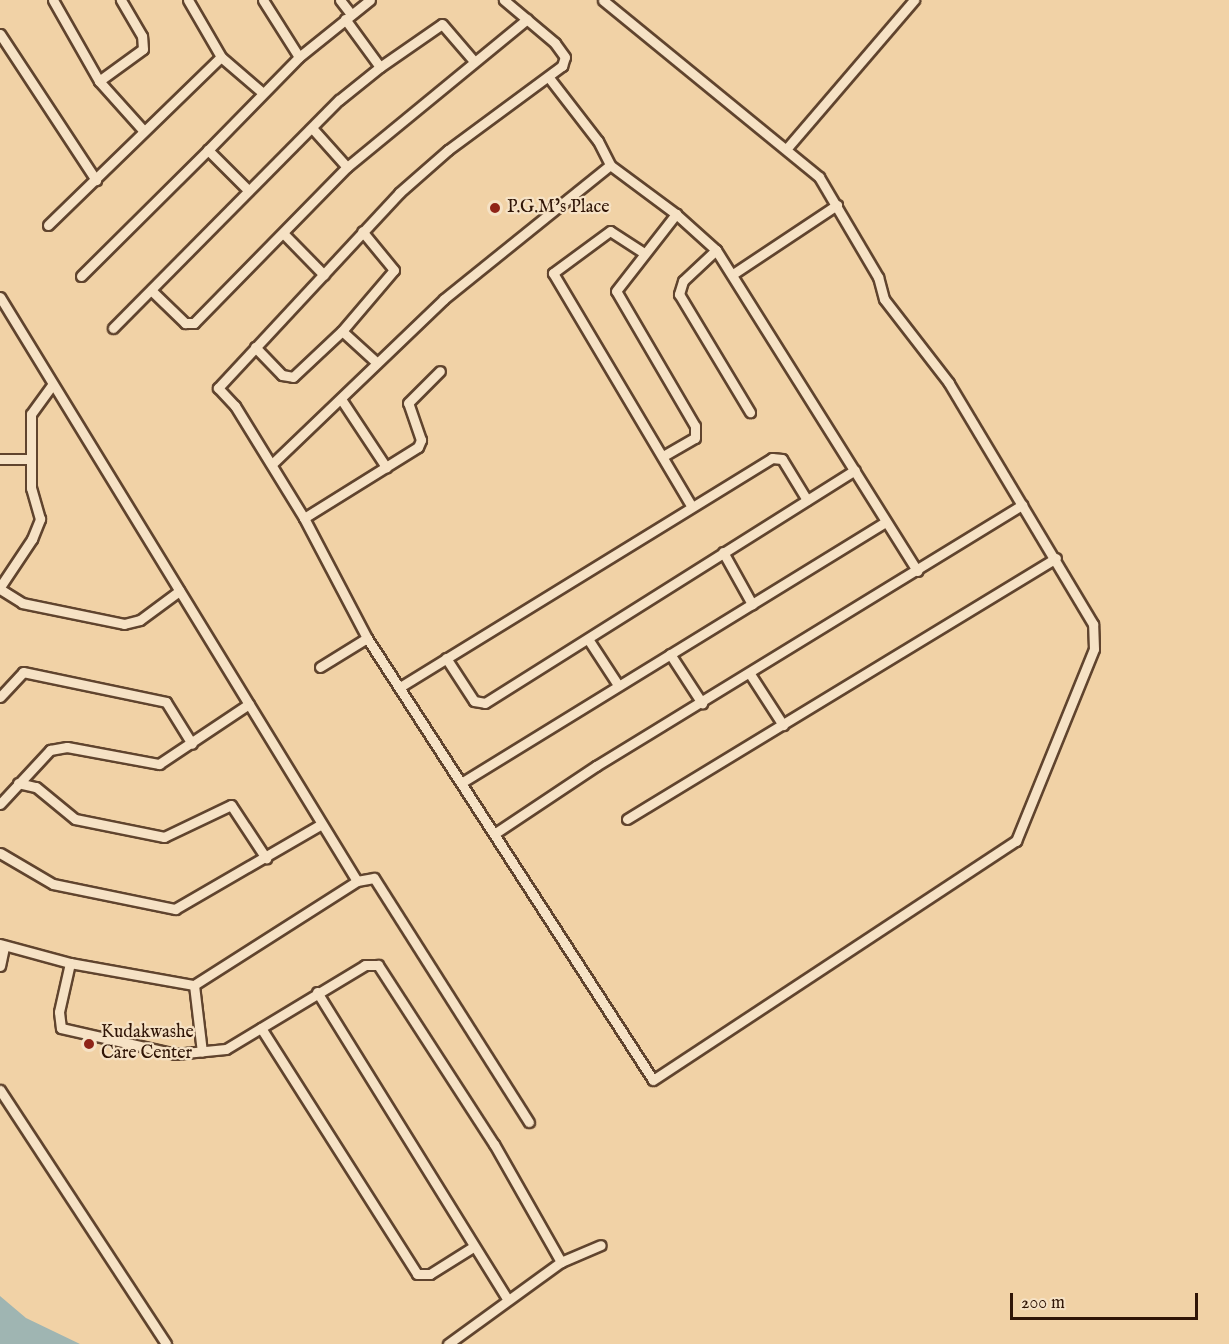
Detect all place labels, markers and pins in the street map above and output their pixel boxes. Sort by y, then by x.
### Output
place label: P.G.M’s Place [507,197,609,219]
marker: P.G.M’s Place [488,201,502,215]
place label: Kudakwashe Care Center [101,1023,194,1066]
marker: Kudakwashe Care Center [82,1037,96,1051]

